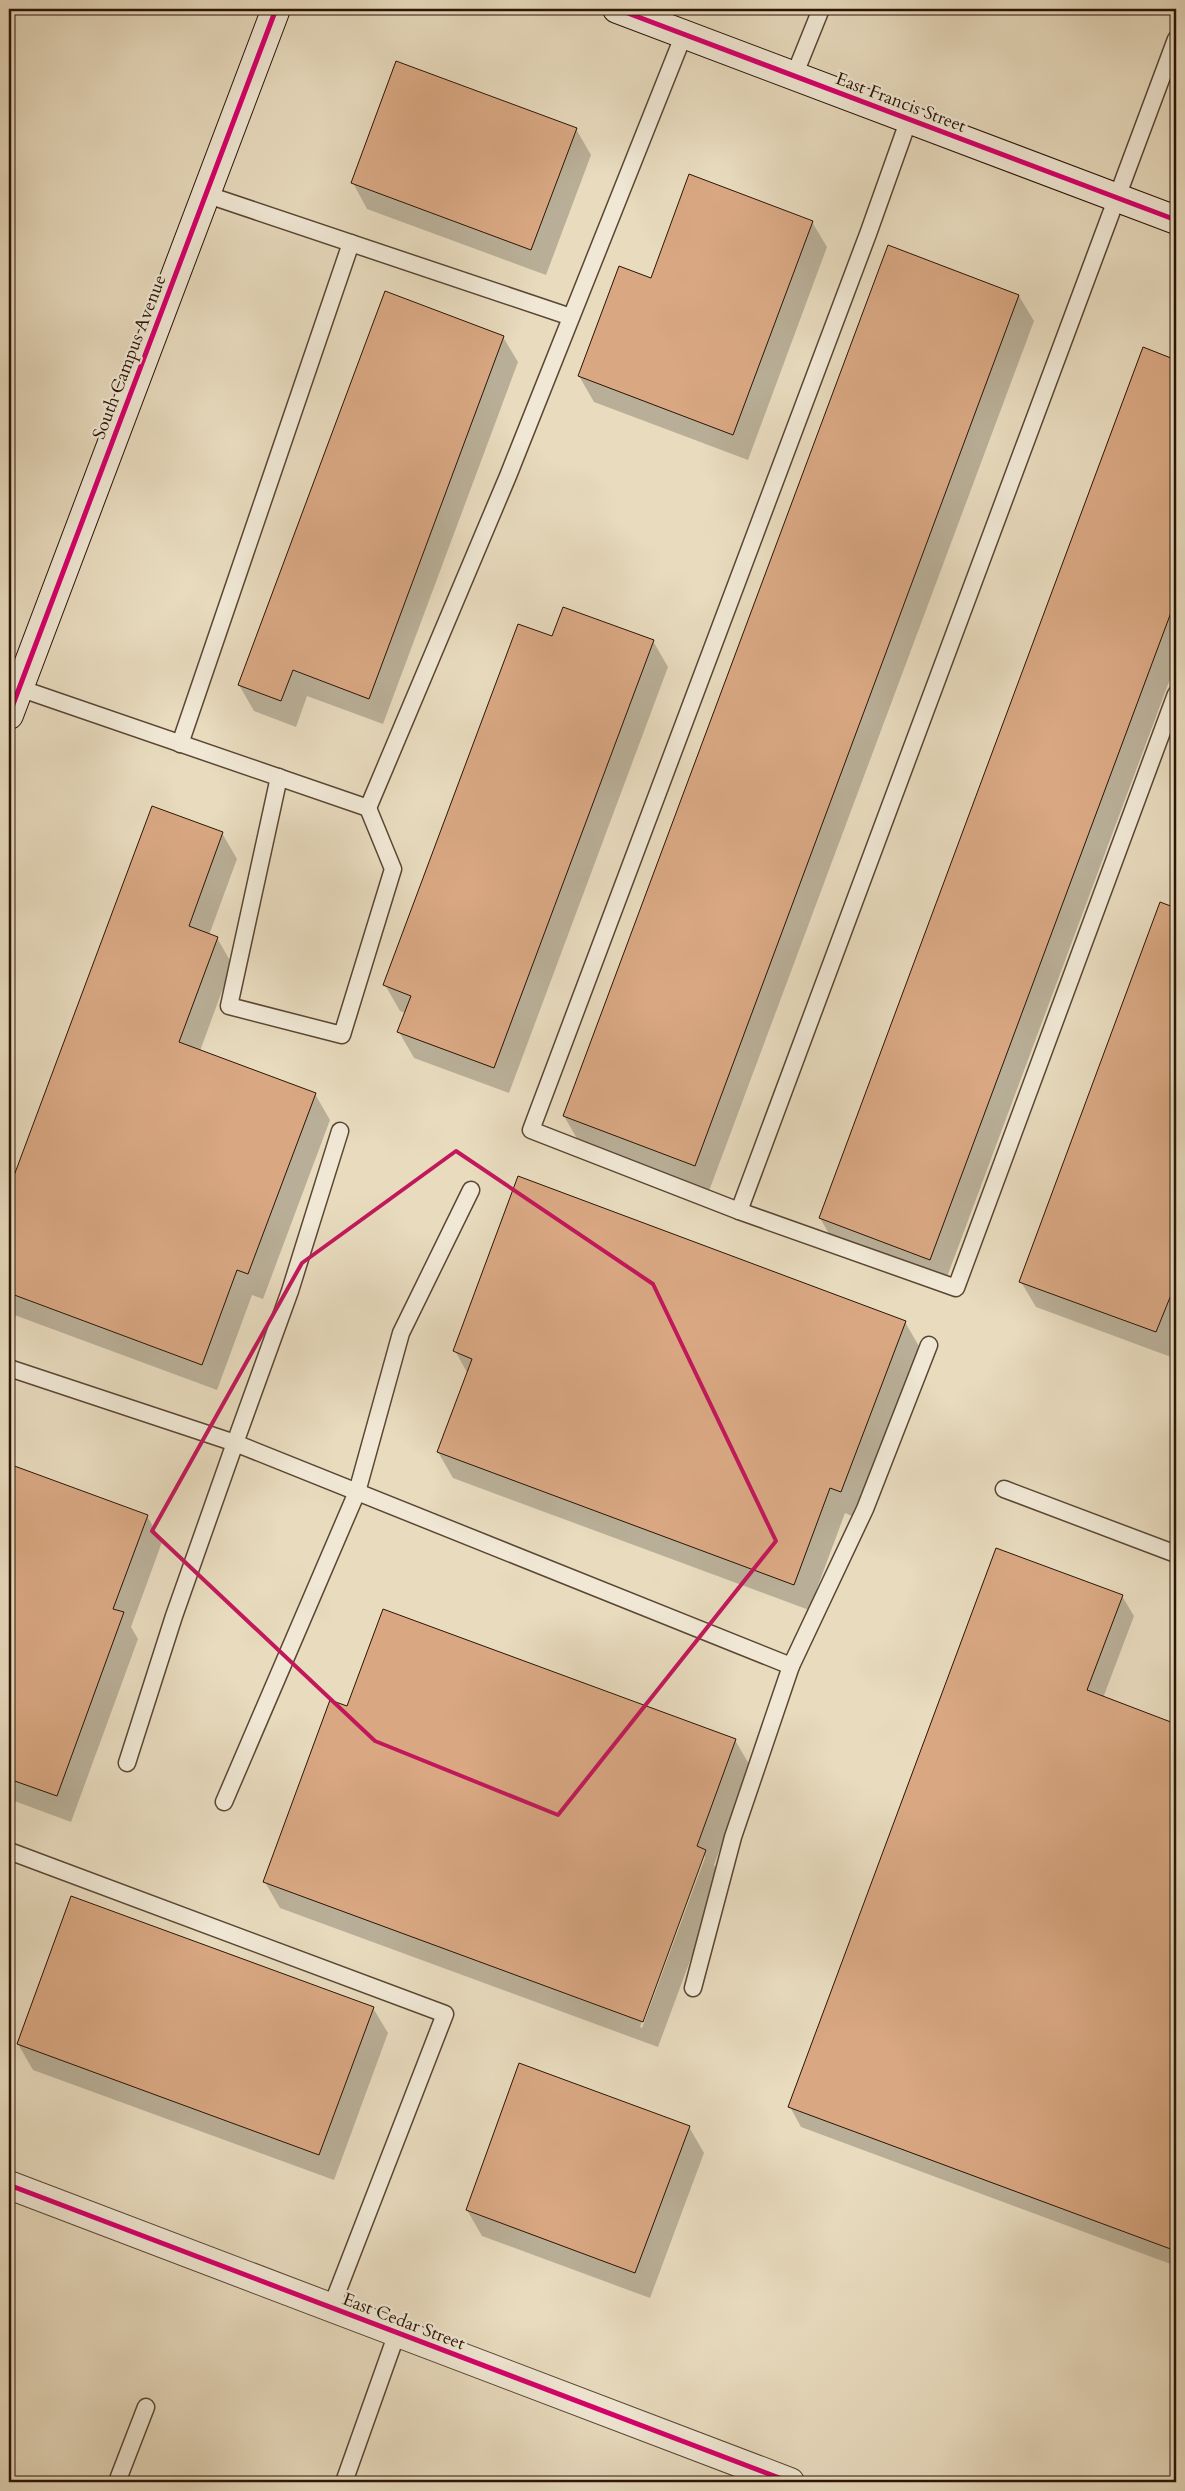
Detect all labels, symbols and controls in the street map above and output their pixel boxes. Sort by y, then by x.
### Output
street label: East Francis Street [832,66,970,139]
street label: South Campus Avenue [87,271,172,443]
street label: East Cedar Street [339,2287,469,2356]

